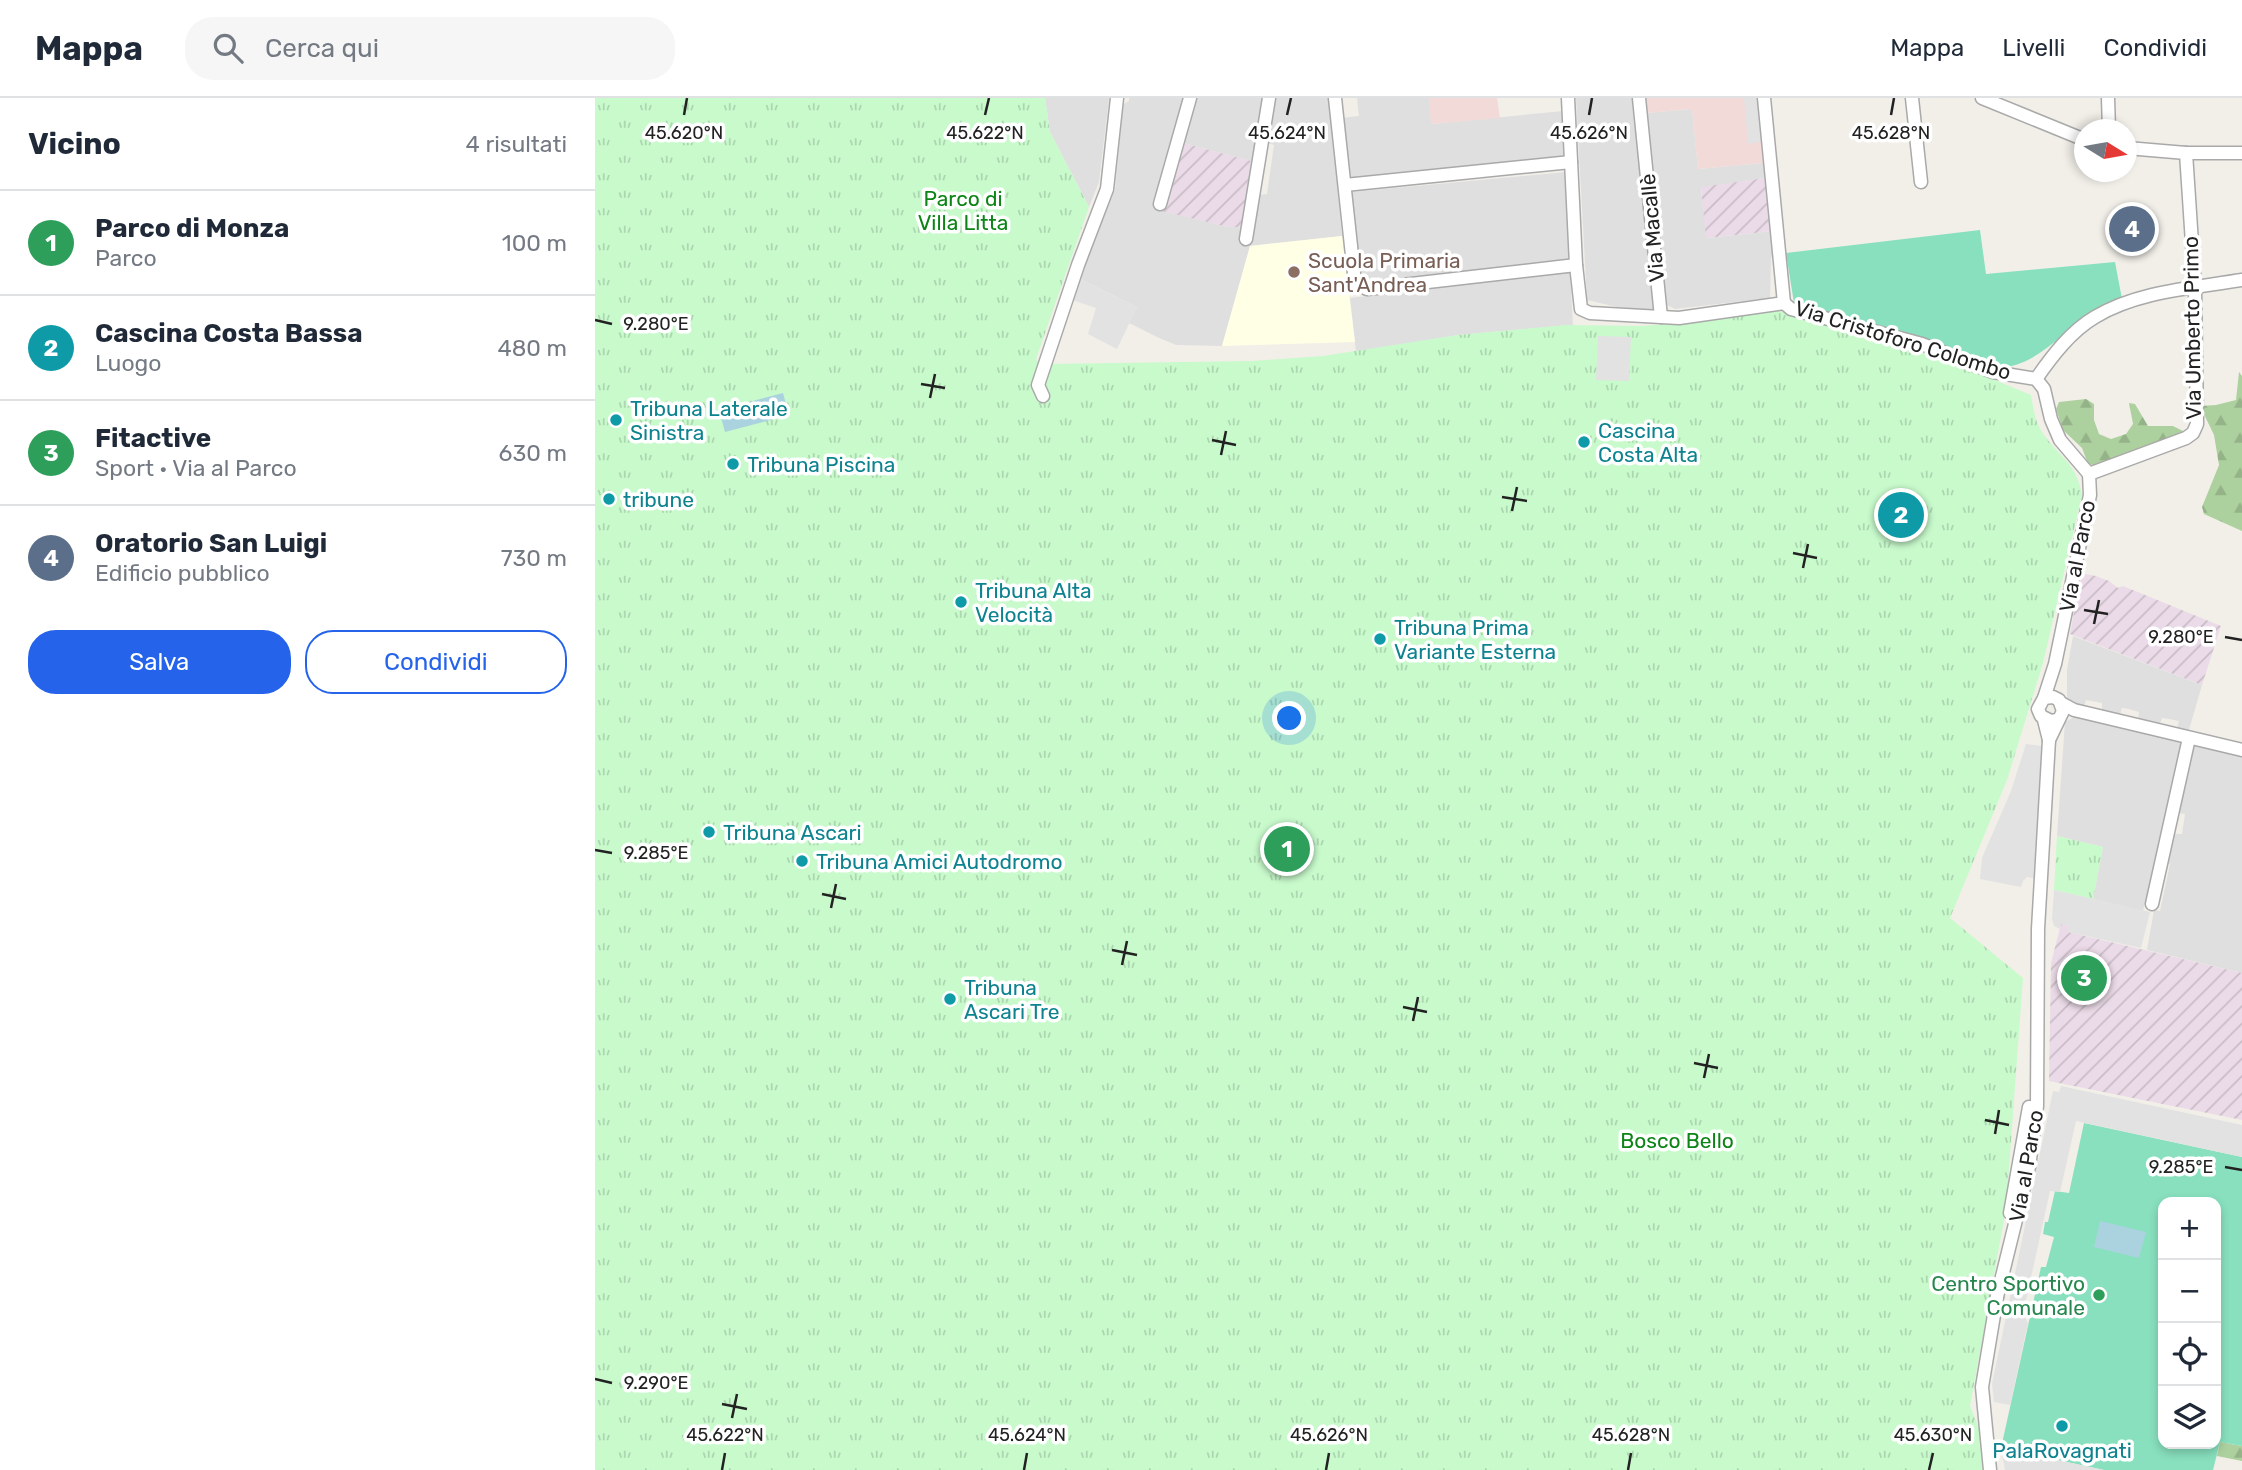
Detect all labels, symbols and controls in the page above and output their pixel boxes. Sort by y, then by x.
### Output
search box [185,17,675,80]
text: Mappa [35,29,143,68]
icon: search [209,29,247,67]
text: Cerca qui [265,33,379,64]
text: Mappa [1890,34,1964,62]
text: Livelli [2002,34,2065,62]
text: Condividi [2103,34,2207,62]
north arrow [2074,119,2137,182]
text: 45.620°N [645,122,723,144]
text: 45.622°N [946,122,1024,144]
text: 45.624°N [1248,122,1326,144]
text: 45.626°N [1550,122,1628,144]
text: 45.628°N [1852,122,1930,144]
text: Vicino [28,126,121,162]
text: 4 risultati [465,130,567,158]
street label: Via Macallè [1635,173,1669,283]
park label: Parco di Villa Litta [918,186,1008,235]
pin: 4 [2109,203,2155,255]
text: Parco di Monza [95,213,289,244]
text: 1 [45,229,57,257]
text: 100 m [502,229,567,257]
street label: Via Umberto Primo [2178,236,2206,420]
text: Parco [95,244,157,272]
place label: Scuola Primaria Sant'Andrea [1308,248,1461,297]
marker: Scuola Primaria Sant'Andrea [1286,264,1302,280]
street label: Via Cristoforo Colombo [1792,295,2014,385]
text: 9.280°E [623,313,689,335]
text: Cascina Costa Bassa [95,318,363,349]
text: 2 [44,334,58,362]
text: 480 m [497,334,567,362]
text: Luogo [95,349,162,377]
place label: Tribuna Laterale Sinistra [630,396,788,445]
marker: Tribuna Laterale Sinistra [608,412,624,428]
place label: Cascina Costa Alta [1598,418,1698,467]
text: Fitactive [95,423,211,454]
marker: Cascina Costa Alta [1576,434,1592,450]
text: 3 [43,439,59,467]
text: 630 m [499,439,567,467]
place label: Tribuna Piscina [747,452,895,477]
text: Sport · Via al Parco [95,454,297,482]
marker: Tribuna Piscina [725,456,741,472]
place label: tribune [623,487,694,512]
pin: 2 [1878,489,1924,541]
marker: tribune [601,491,617,507]
street label: Via al Parco [2054,498,2100,614]
text: Oratorio San Luigi [95,528,327,559]
text: 4 [43,544,59,572]
text: 730 m [501,544,567,572]
text: Edificio pubblico [95,559,270,587]
place label: Tribuna Alta Velocità [975,578,1092,627]
marker: Tribuna Alta Velocità [953,594,969,610]
place label: Tribuna Prima Variante Esterna [1394,615,1556,664]
text: 9.280°E [2148,626,2214,648]
button: Salva [28,630,291,694]
button: Condividi [305,630,567,694]
marker: Tribuna Prima Variante Esterna [1372,631,1388,647]
your location [1272,701,1306,735]
place label: Tribuna Ascari [723,820,862,845]
pin: 1 [1264,823,1310,875]
marker: Tribuna Ascari [701,824,717,840]
text: 9.285°E [624,842,688,864]
place label: Tribuna Amici Autodromo [816,849,1063,874]
marker: Tribuna Amici Autodromo [794,853,810,869]
pin: 3 [2061,952,2107,1004]
place label: Tribuna Ascari Tre [964,975,1060,1024]
marker: Tribuna Ascari Tre [942,991,958,1007]
street label: Via al Parco [2004,1108,2048,1224]
park label: Bosco Bello [1620,1128,1734,1153]
text: 9.285°E [2149,1156,2213,1178]
map controls [2158,1197,2221,1449]
button: + [2158,1197,2221,1260]
button: − [2158,1260,2221,1323]
place label: Centro Sportivo Comunale [1931,1271,2085,1320]
marker: Centro Sportivo Comunale [2091,1287,2107,1303]
button: locate [2158,1323,2221,1386]
text: 9.290°E [624,1372,688,1394]
button: layers [2158,1386,2221,1449]
marker: PalaRovagnati [2054,1418,2070,1434]
text: 45.622°N [686,1424,764,1446]
text: 45.624°N [988,1424,1066,1446]
text: 45.626°N [1290,1424,1368,1446]
text: 45.628°N [1592,1424,1670,1446]
text: 45.630°N [1894,1424,1972,1446]
place label: PalaRovagnati [1992,1438,2132,1463]

